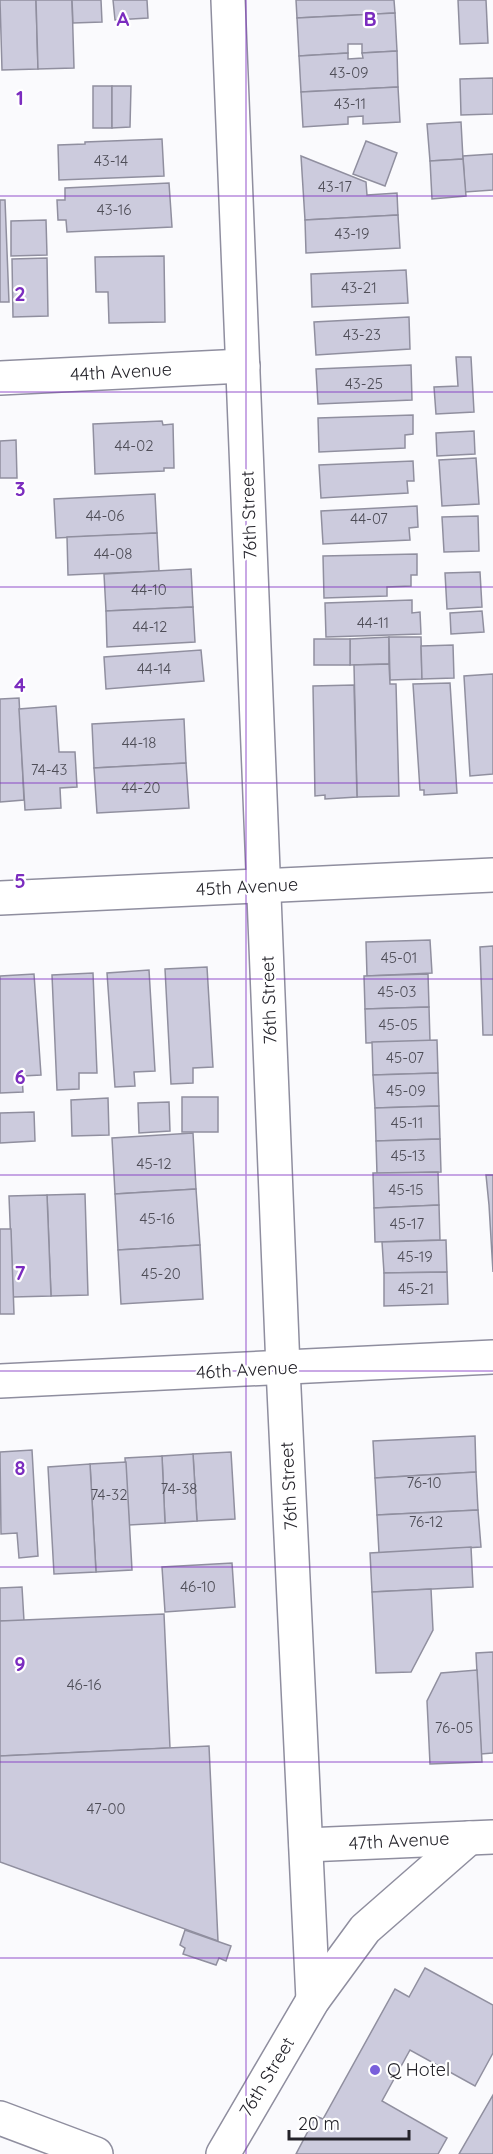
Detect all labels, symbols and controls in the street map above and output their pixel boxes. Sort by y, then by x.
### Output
text: A [117,6,130,31]
text: B [363,6,377,31]
house number: 43-09 [330,63,368,82]
text: 1 [16,85,24,110]
house number: 43-11 [334,94,366,113]
house number: 43-14 [94,151,128,170]
house number: 43-17 [318,177,352,196]
house number: 43-16 [97,200,131,219]
house number: 43-19 [335,224,369,243]
house number: 43-21 [341,278,377,297]
text: 2 [14,281,26,306]
house number: 43-23 [343,325,381,344]
street label: 44th Avenue [70,357,172,386]
house number: 43-25 [345,374,383,393]
house number: 44-02 [115,436,153,455]
street label: 76th Street [235,470,262,560]
text: 3 [15,476,25,501]
house number: 44-06 [86,506,124,525]
house number: 44-07 [350,509,388,528]
house number: 44-08 [94,544,132,563]
house number: 44-10 [131,580,167,599]
house number: 44-11 [357,613,389,632]
house number: 44-12 [133,617,167,636]
house number: 44-14 [137,659,171,678]
text: 4 [14,672,26,697]
house number: 44-18 [122,733,156,752]
house number: 74-43 [31,760,67,779]
house number: 44-20 [122,778,161,797]
text: 5 [14,868,26,893]
street label: 45th Avenue [195,872,299,901]
house number: 45-01 [381,948,417,967]
street label: 76th Street [255,955,282,1045]
house number: 45-03 [378,982,417,1001]
house number: 45-05 [378,1015,418,1034]
house number: 45-07 [386,1048,424,1067]
text: 6 [14,1064,26,1089]
house number: 45-09 [386,1081,426,1100]
house number: 45-11 [391,1113,423,1132]
house number: 45-13 [391,1146,426,1165]
house number: 45-12 [136,1154,172,1173]
house number: 45-15 [388,1180,424,1199]
house number: 45-16 [140,1209,174,1228]
house number: 45-17 [390,1214,425,1233]
house number: 45-19 [397,1247,433,1266]
text: 7 [15,1260,26,1285]
house number: 45-20 [141,1264,181,1283]
house number: 45-21 [398,1279,434,1298]
street label: 46th Avenue [195,1355,298,1384]
street label: 76th Street [275,1441,302,1531]
text: 8 [15,1455,26,1480]
house number: 76-10 [407,1473,442,1492]
house number: 74-38 [161,1479,197,1498]
house number: 74-32 [90,1485,128,1504]
house number: 76-12 [409,1512,443,1531]
house number: 46-10 [180,1577,216,1596]
text: 9 [14,1651,26,1676]
house number: 46-16 [67,1675,101,1694]
house number: 76-05 [435,1718,473,1737]
house number: 47-00 [87,1799,125,1818]
street label: 47th Avenue [348,1826,450,1855]
street label: 76th Street [234,2033,299,2121]
place label: Q Hotel [387,2058,450,2081]
marker: Q Hotel [368,2063,382,2077]
scale bar [289,2103,409,2141]
text: 20 m [298,2112,340,2135]

